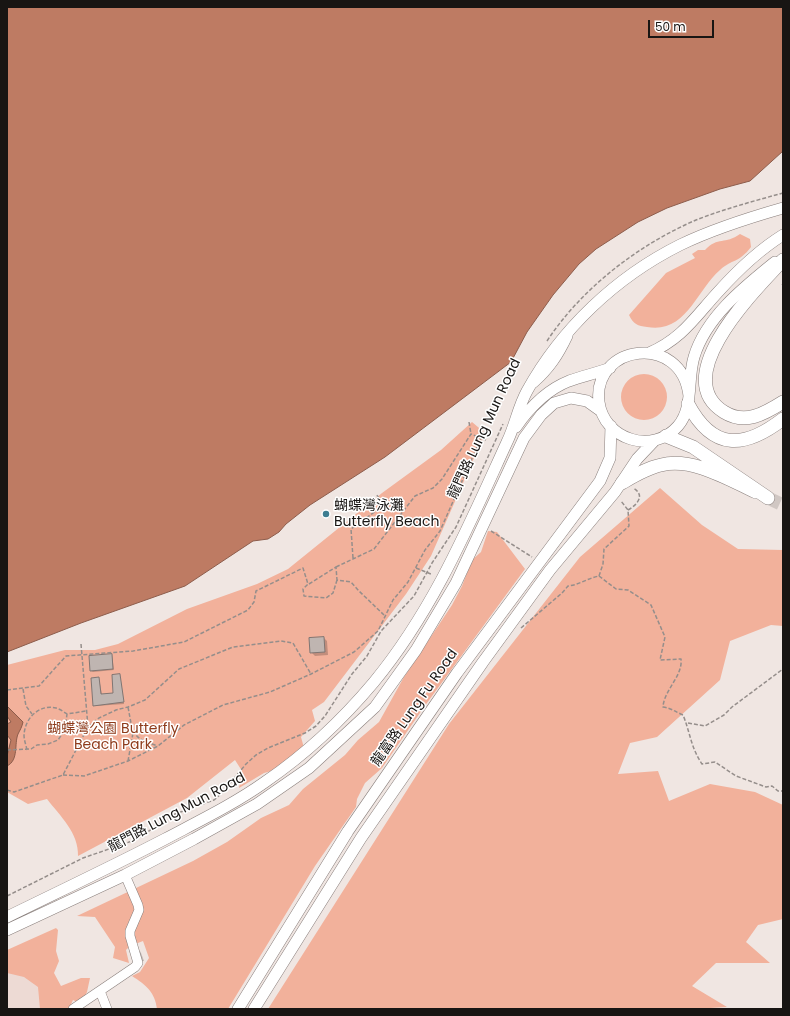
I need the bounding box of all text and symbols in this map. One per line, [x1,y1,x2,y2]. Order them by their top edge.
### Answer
scale bar [650,12,716,38]
text: 50 m [655,18,686,35]
street label: 龍門路 Lung Mun Road [445,356,525,502]
place label: 蝴蝶灣泳灘 Butterfly Beach [334,498,439,530]
marker: 蝴蝶灣泳灘 Butterfly Beach [321,509,331,519]
street label: 龍富路 Lung Fu Road [368,646,462,770]
park label: 蝴蝶灣公園 Butterfly Beach Park [47,721,179,754]
street label: 龍門路 Lung Mun Road [106,770,248,856]

